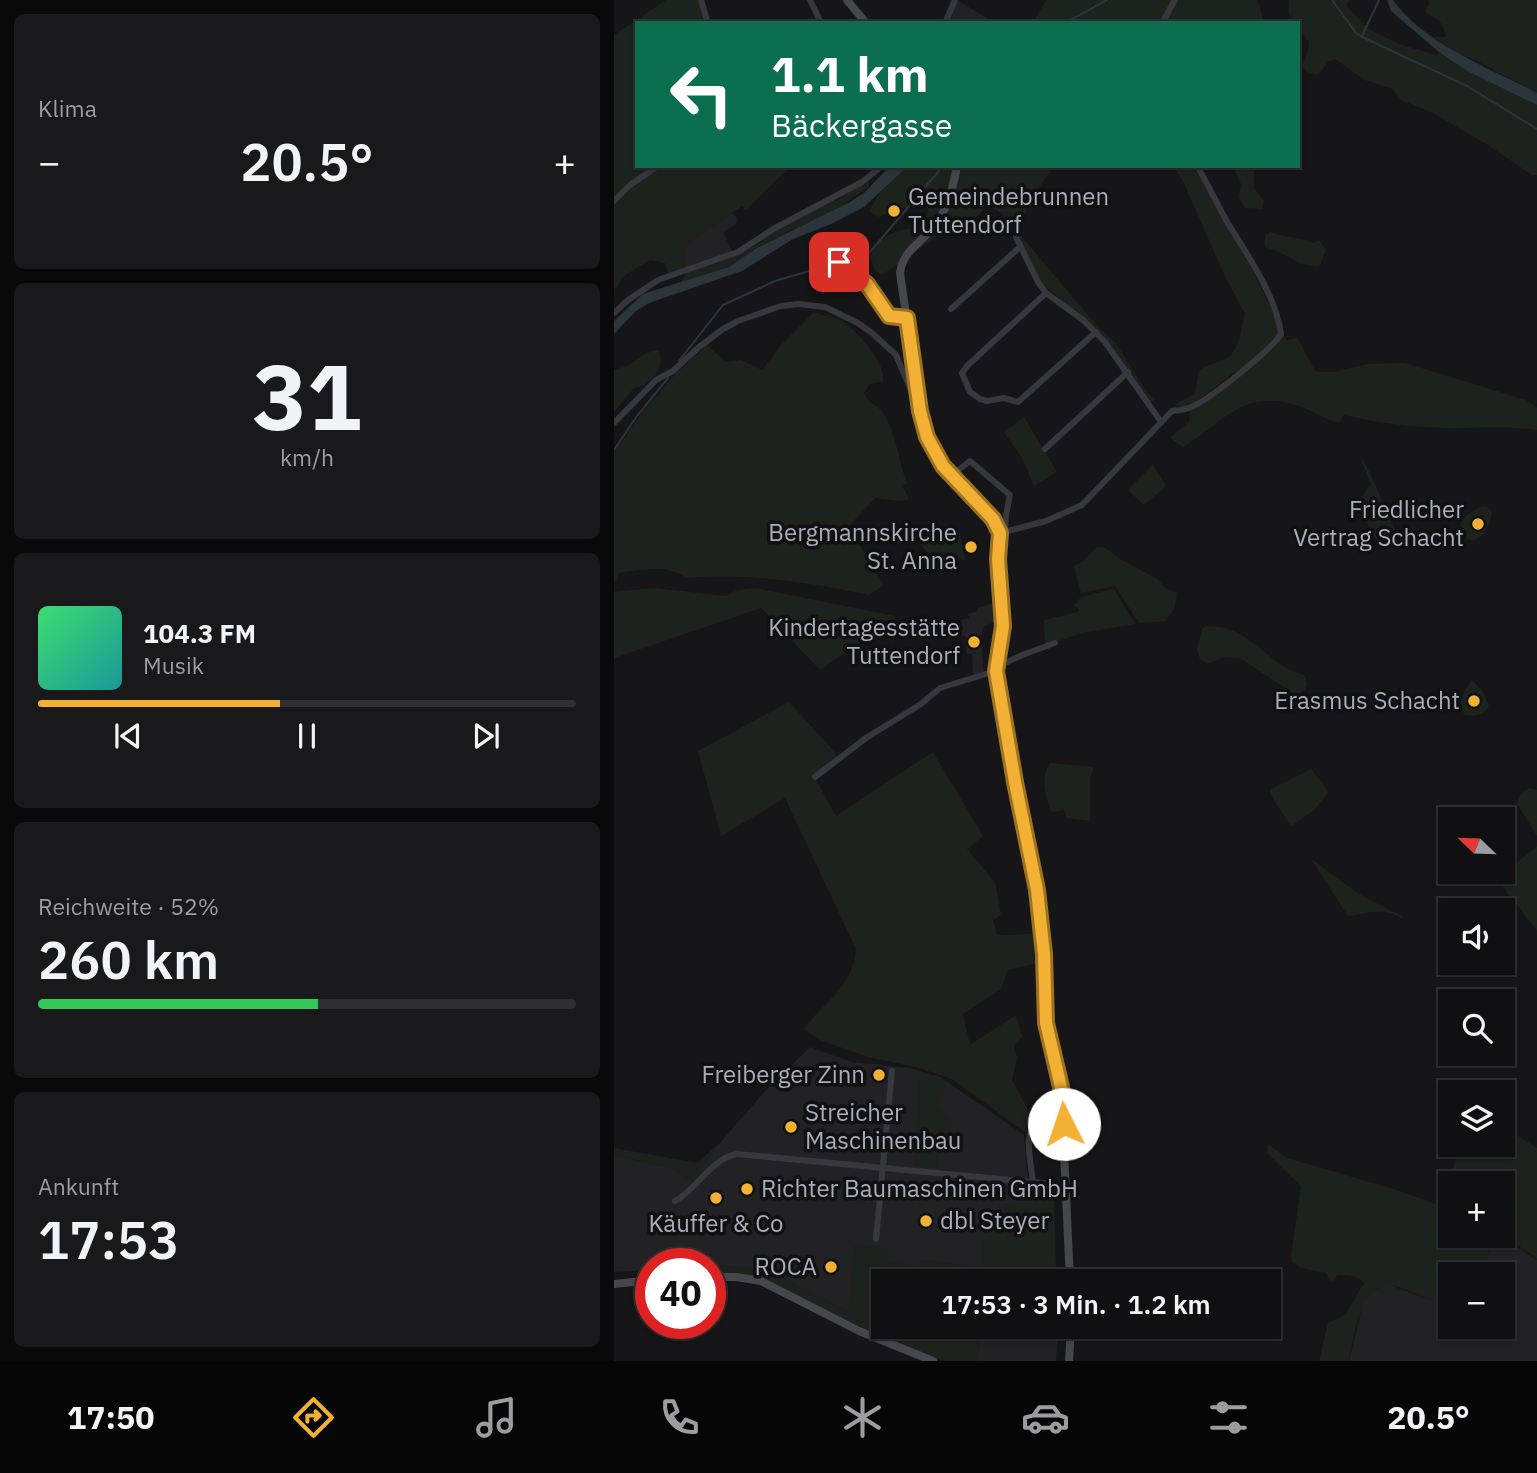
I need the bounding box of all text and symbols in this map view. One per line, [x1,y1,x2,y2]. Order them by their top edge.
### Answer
text: 1.1 km [771,42,929,105]
icon: left [656,49,747,140]
text: Klima [38,93,97,123]
text: Bäckergasse [771,104,952,146]
text: 20.5° [240,128,374,195]
text: − [38,137,61,186]
text: + [553,137,576,186]
place label: Gemeindebrunnen Tuttendorf [908,180,1109,240]
marker: Gemeindebrunnen Tuttendorf [886,203,902,219]
pin [809,232,869,292]
icon: arrive [820,243,858,281]
text: 31 [252,337,362,455]
text: km/h [280,442,334,472]
place label: Friedlicher Vertrag Schacht [1293,493,1464,553]
place label: Bergmannskirche St. Anna [768,516,957,576]
marker: Friedlicher Vertrag Schacht [1470,516,1486,532]
marker: Bergmannskirche St. Anna [963,539,979,555]
place label: Kindertagesstätte Tuttendorf [768,611,960,671]
text: 104.3 FM [143,616,256,650]
marker: Kindertagesstätte Tuttendorf [966,634,982,650]
text: Musik [143,650,204,680]
place label: Erasmus Schacht [1274,684,1460,716]
marker: Erasmus Schacht [1466,693,1482,709]
icon: previous [109,717,147,755]
icon: pause [288,717,326,755]
icon: next [467,717,505,755]
north arrow [1438,807,1515,884]
map controls [1438,807,1515,1339]
text: Reichweite · 52% [38,891,219,921]
button: sound [1438,898,1515,975]
text: 260 km [38,926,219,993]
button: search [1438,989,1515,1066]
place label: Freiberger Zinn [701,1058,865,1090]
marker: Freiberger Zinn [871,1067,887,1083]
button: layers [1438,1080,1515,1157]
position arrow [1027,1087,1101,1161]
place label: Streicher Maschinenbau [805,1096,962,1156]
marker: Streicher Maschinenbau [783,1119,799,1135]
text: Ankunft [38,1171,119,1201]
button: + [1438,1171,1515,1248]
place label: Richter Baumaschinen GmbH [761,1172,1078,1204]
marker: Richter Baumaschinen GmbH [739,1181,755,1197]
marker: Käuffer & Co [708,1190,724,1206]
place label: dbl Steyer [940,1204,1049,1236]
text: 17:53 [38,1206,179,1273]
place label: Käuffer & Co [648,1207,784,1239]
marker: dbl Steyer [918,1213,934,1229]
speed limit sign: 40 [635,1248,726,1339]
place label: ROCA [755,1250,817,1282]
marker: ROCA [823,1259,839,1275]
button: − [1438,1262,1515,1339]
text: 17:53 · 3 Min. · 1.2 km [941,1287,1211,1321]
icon: directions [289,1393,338,1442]
icon: music [472,1393,521,1442]
icon: phone [655,1393,704,1442]
icon: climate [838,1393,887,1442]
icon: car [1021,1393,1070,1442]
icon: filters [1204,1393,1253,1442]
text: 17:50 [67,1396,154,1438]
text: 20.5° [1387,1396,1470,1438]

